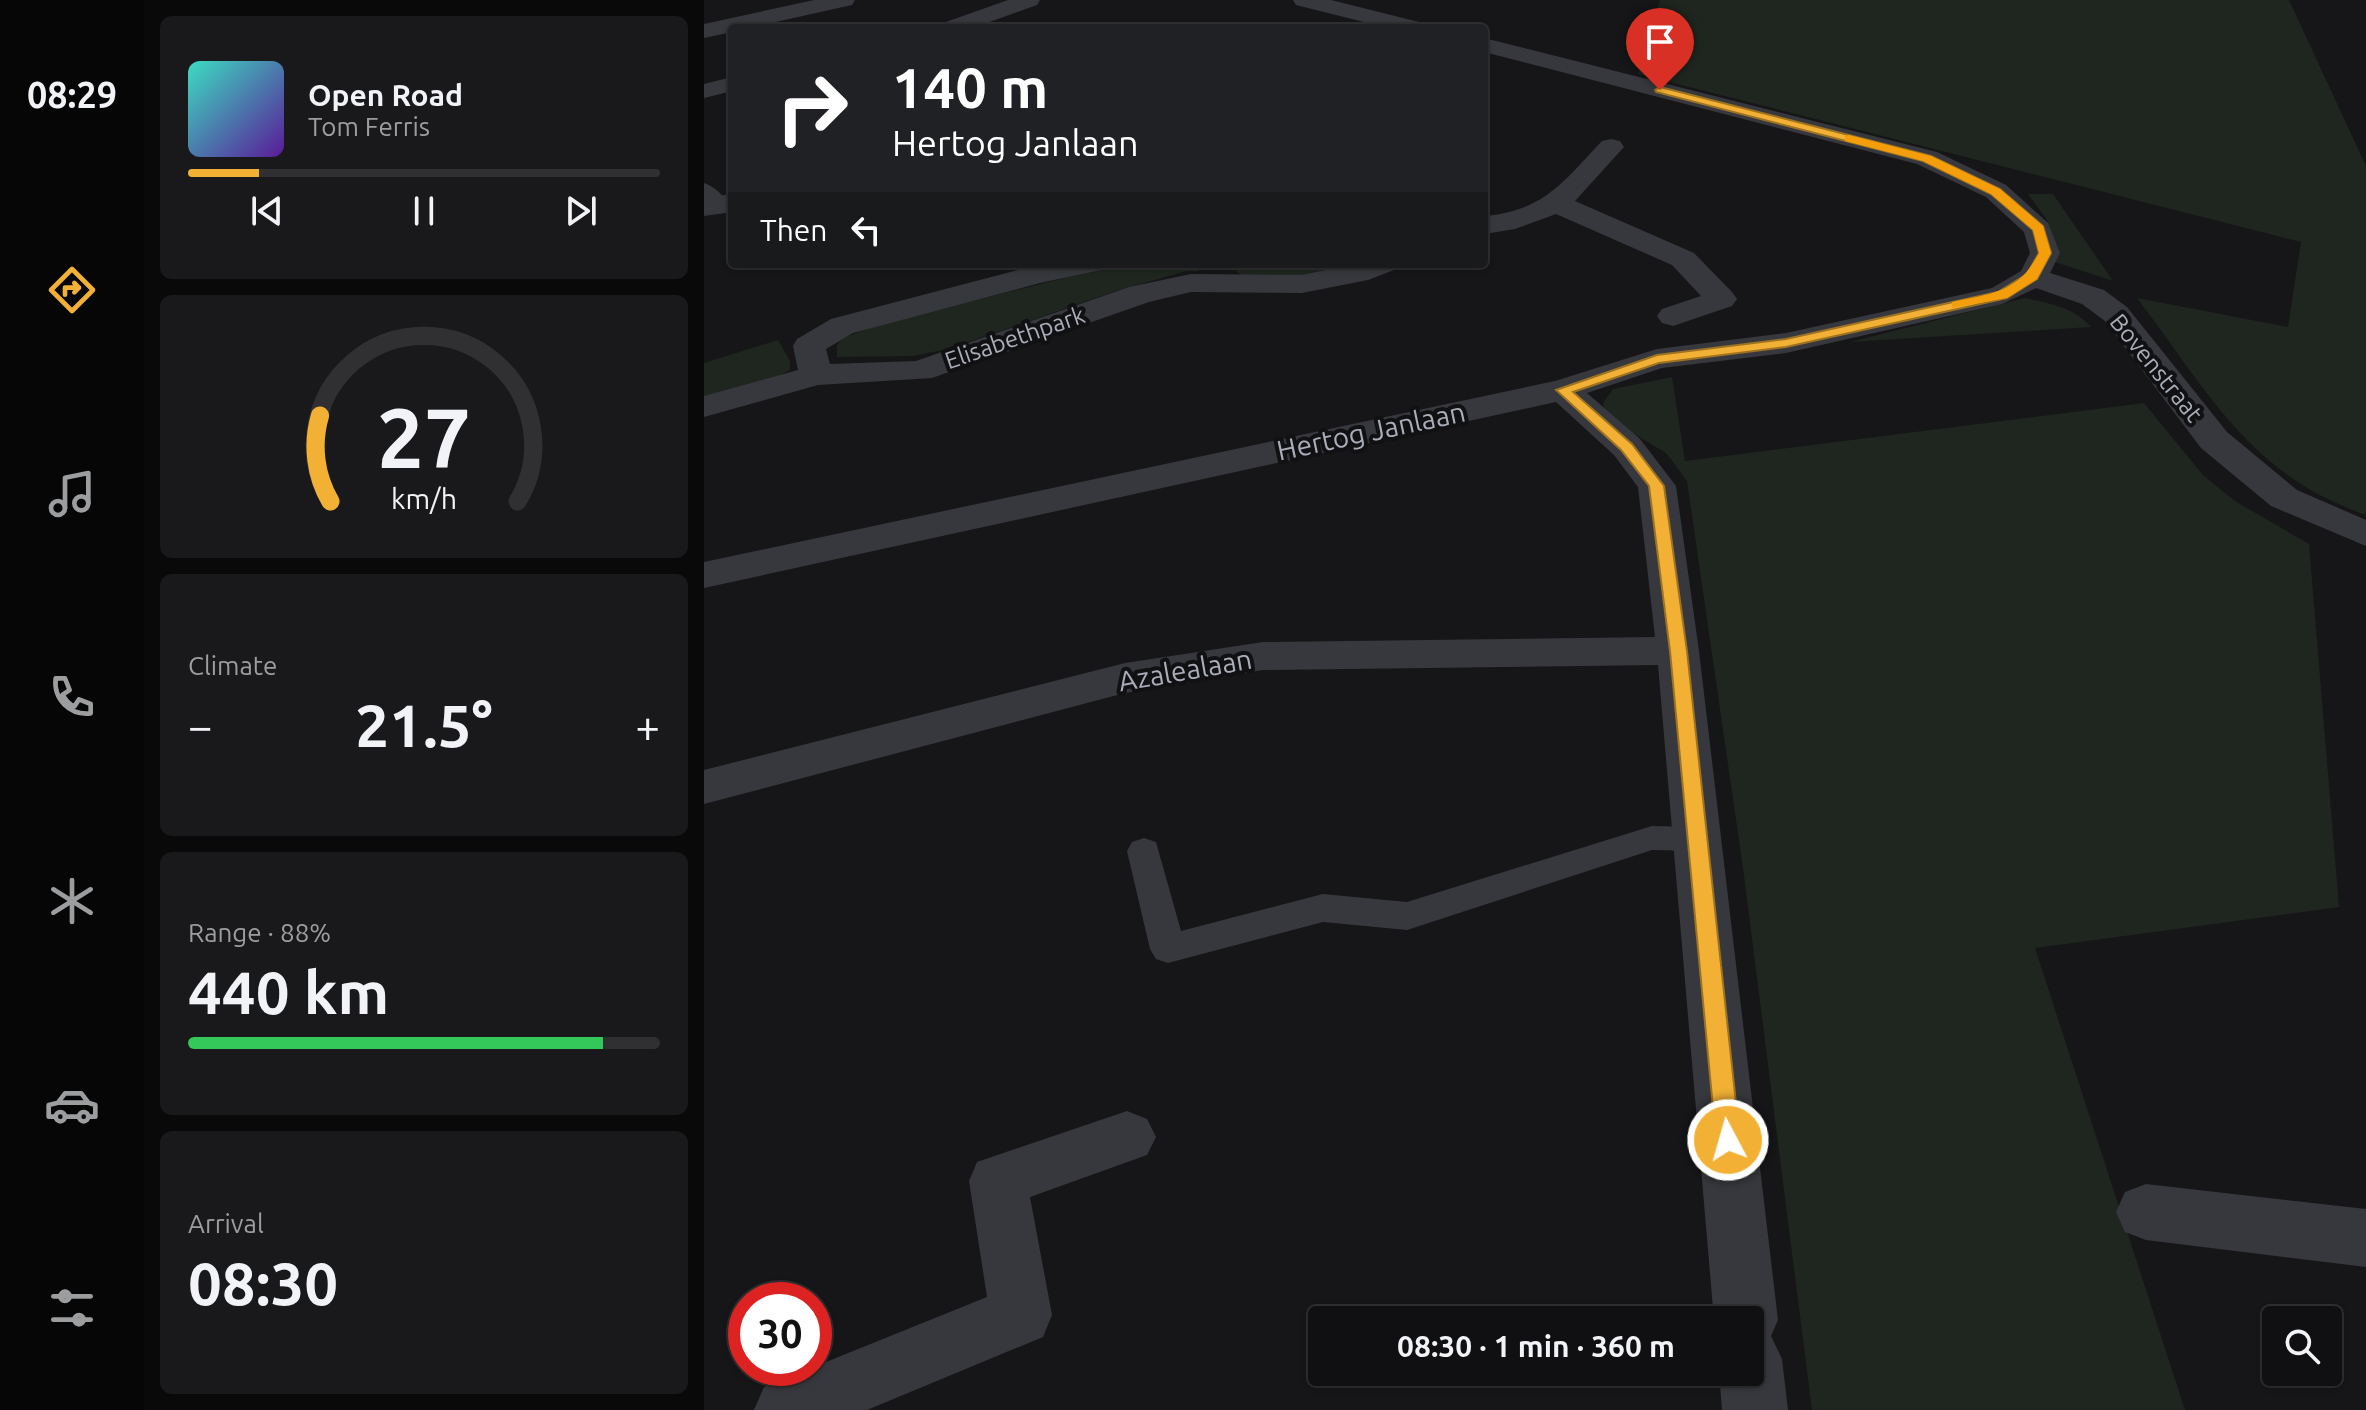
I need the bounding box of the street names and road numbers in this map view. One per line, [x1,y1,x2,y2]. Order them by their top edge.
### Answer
street label: Elisabethpark [941,301,1088,374]
street label: Bovenstraat [2105,308,2208,427]
street label: Hertog Janlaan [1274,395,1468,466]
street label: Azalealaan [1116,643,1254,697]

